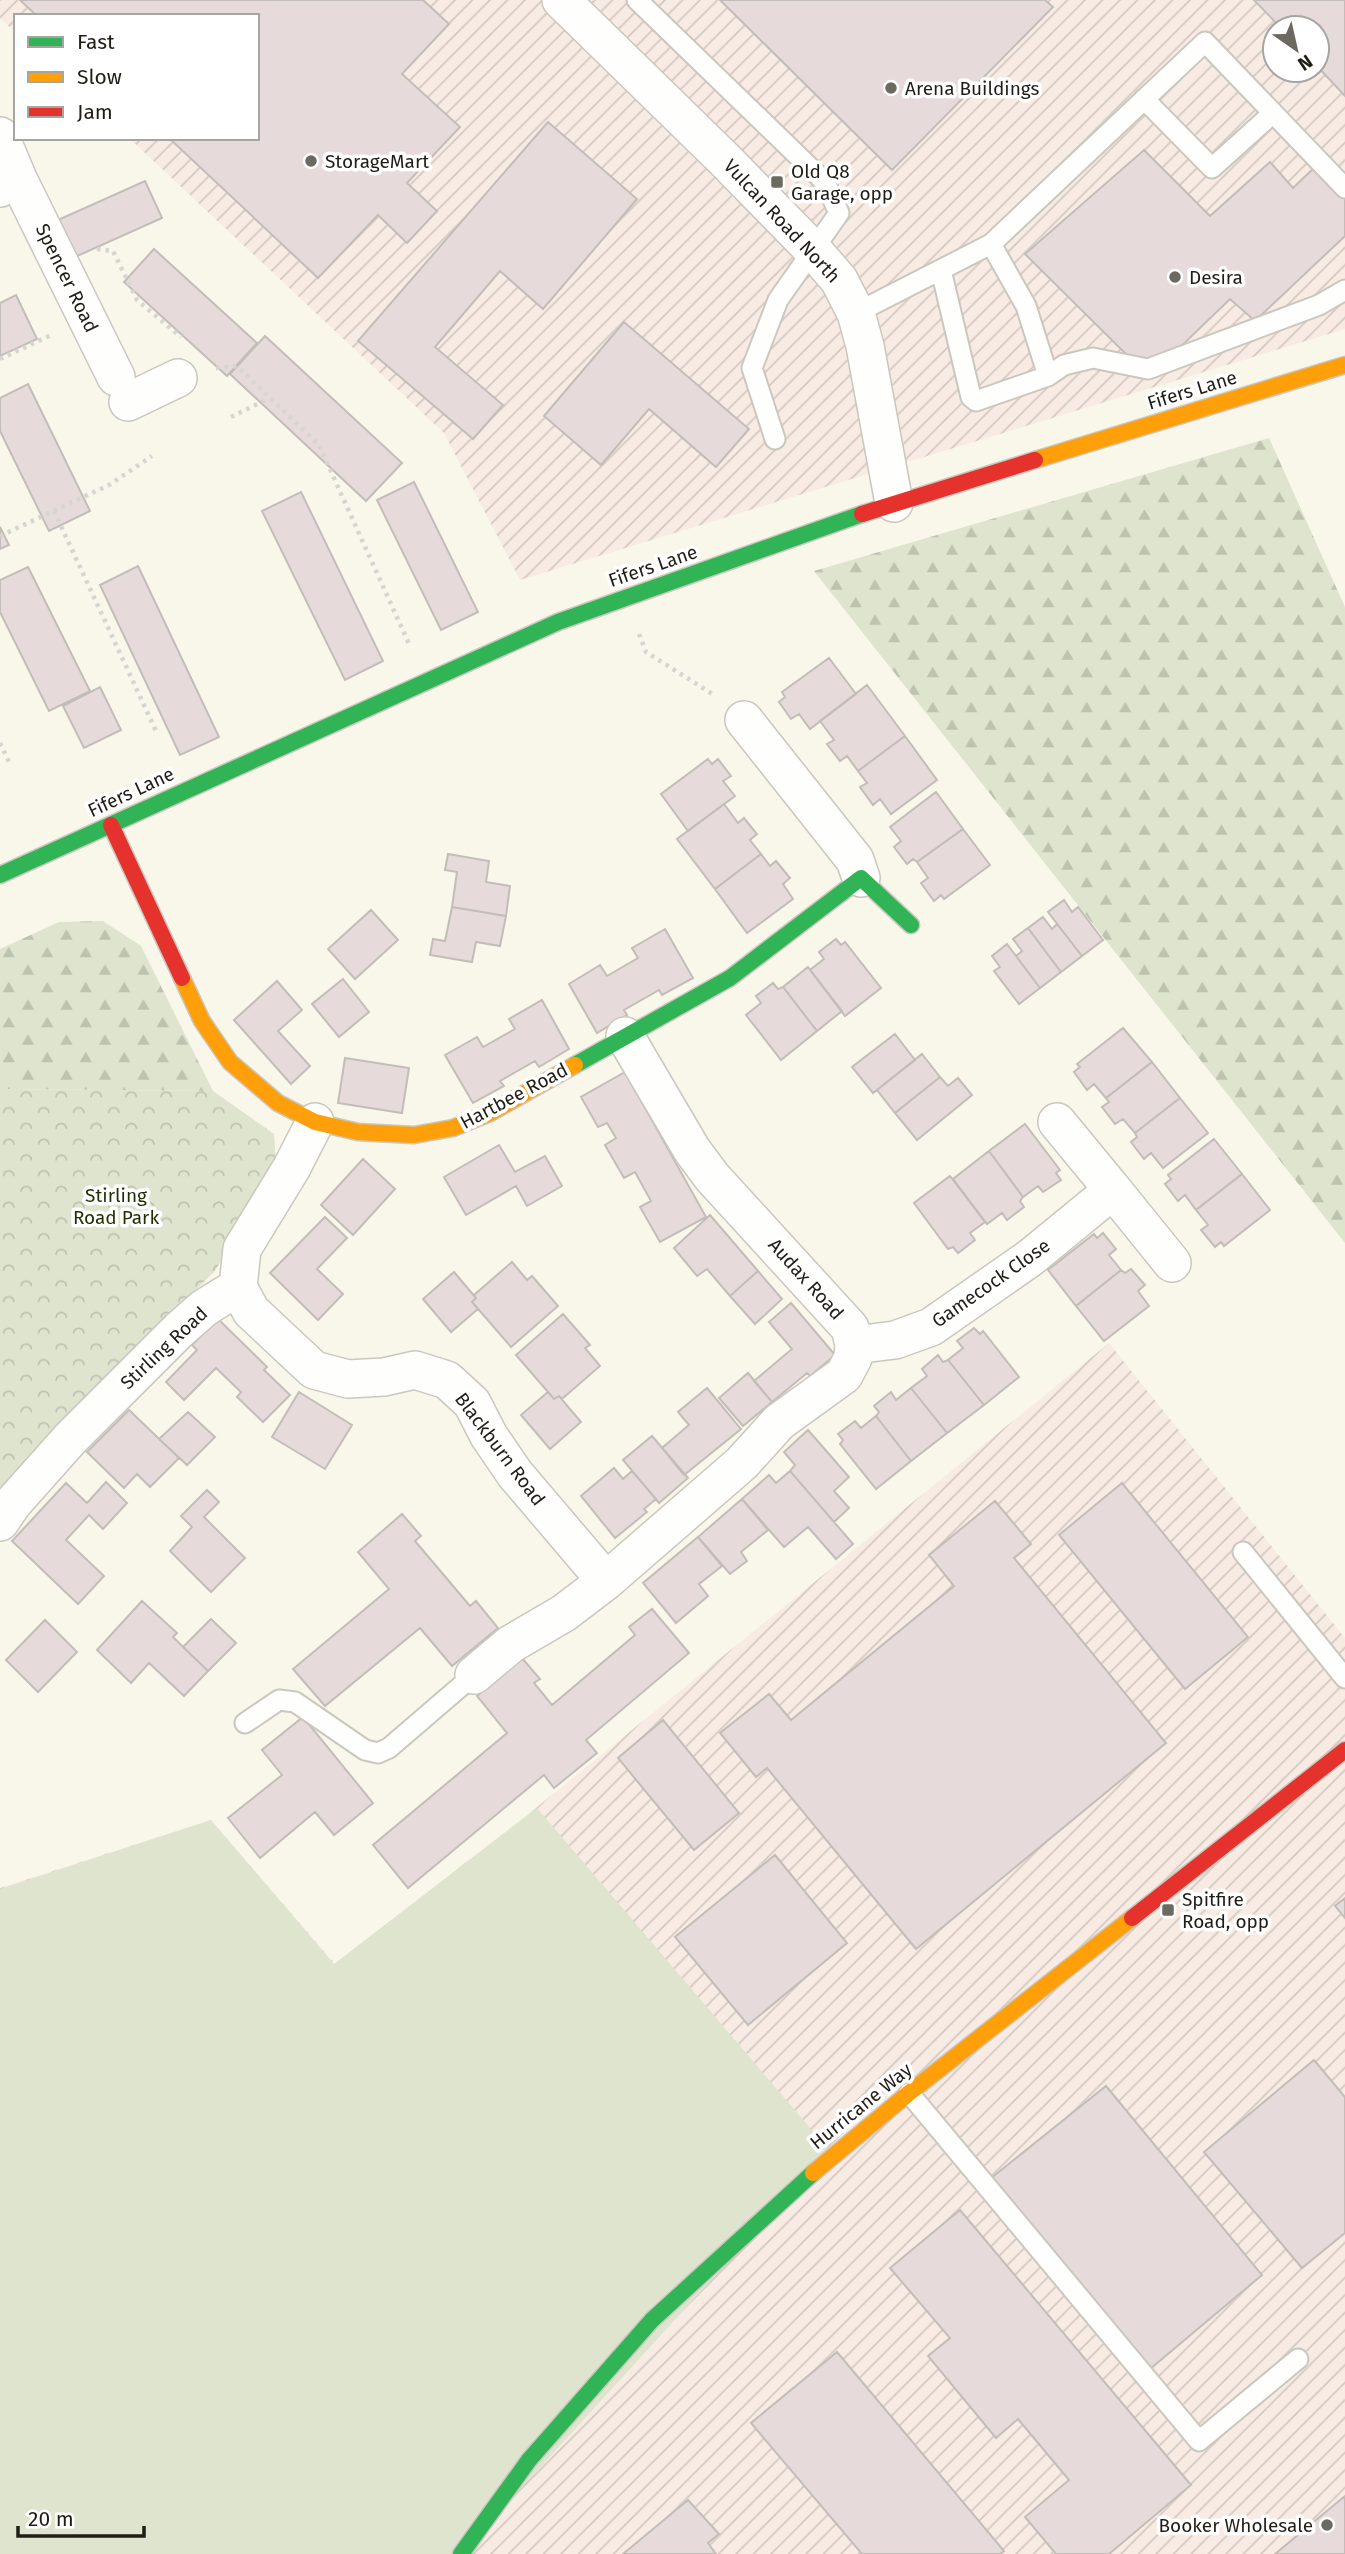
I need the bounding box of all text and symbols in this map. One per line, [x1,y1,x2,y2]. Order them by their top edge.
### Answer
legend [14,14,259,140]
north arrow [1261,14,1331,84]
text: Fast [77,29,115,55]
text: N [1294,50,1317,76]
text: Slow [77,64,122,90]
place label: Arena Buildings [905,77,1040,100]
marker: Arena Buildings [883,80,899,96]
text: Jam [77,99,113,125]
place label: StorageMart [325,150,429,173]
marker: StorageMart [303,153,319,169]
street label: Vulcan Road North [719,155,845,287]
place label: Old Q8 Garage, opp [791,160,893,205]
marker: Old Q8 Garage, opp [769,174,785,190]
street label: Spencer Road [31,220,103,336]
place label: Desira [1189,266,1243,289]
marker: Desira [1167,269,1183,285]
street label: Fifers Lane [1144,365,1240,415]
street label: Fifers Lane [605,540,701,592]
street label: Fifers Lane [84,762,178,822]
street label: Hartbee Road [456,1058,572,1134]
park label: Stirling Road Park [73,1184,159,1229]
street label: Audax Road [763,1234,849,1324]
street label: Gamecock Close [928,1234,1054,1332]
street label: Stirling Road [116,1302,212,1394]
street label: Blackburn Road [450,1388,550,1510]
place label: Spitfire Road, opp [1182,1888,1269,1933]
marker: Spitfire Road, opp [1160,1902,1176,1918]
street label: Hurricane Way [805,2058,917,2154]
scale bar [18,2494,144,2538]
text: 20 m [28,2506,74,2532]
place label: Booker Wholesale [1159,2514,1313,2537]
marker: Booker Wholesale [1319,2517,1335,2533]

